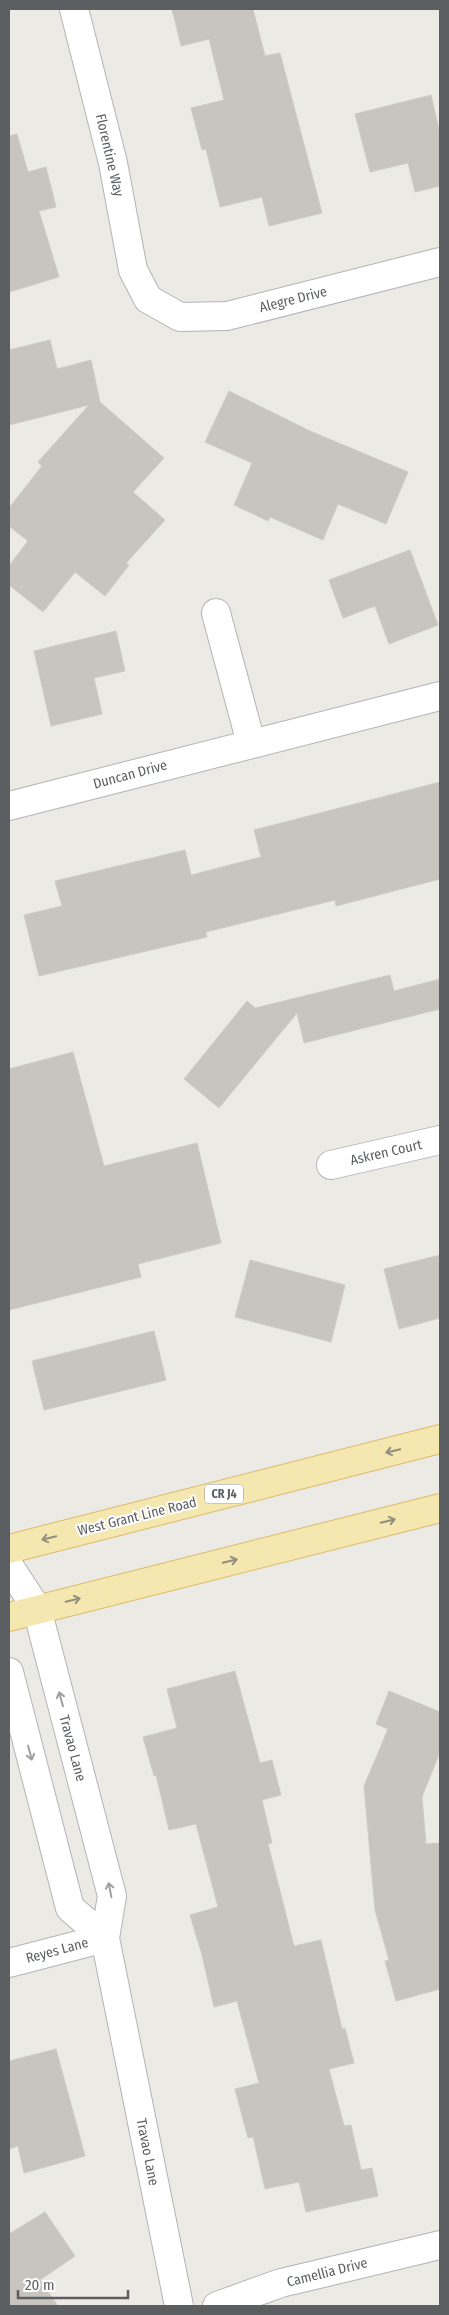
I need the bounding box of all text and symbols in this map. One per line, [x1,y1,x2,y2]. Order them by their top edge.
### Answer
street label: Florentine Way [92,112,127,199]
street label: Alegre Drive [258,283,329,316]
street label: Duncan Drive [91,756,169,793]
street label: Askren Court [349,1136,424,1169]
one-way arrow [385,1447,401,1456]
road number: CR J4 [205,1485,243,1504]
street label: West Grant Line Road [76,1493,198,1539]
one-way arrow [380,1516,396,1525]
one-way arrow [41,1534,57,1543]
one-way arrow [222,1555,238,1565]
one-way arrow [64,1595,80,1604]
one-way arrow [55,1691,65,1707]
street label: Travao Lane [56,1713,90,1783]
one-way arrow [26,1745,35,1761]
one-way arrow [104,1883,114,1899]
street label: Reyes Lane [24,1934,90,1967]
street label: Travao Lane [133,2117,162,2187]
street label: Camellia Drive [285,2254,369,2291]
scale bar [18,2268,128,2300]
text: 20 m [25,2276,55,2294]

